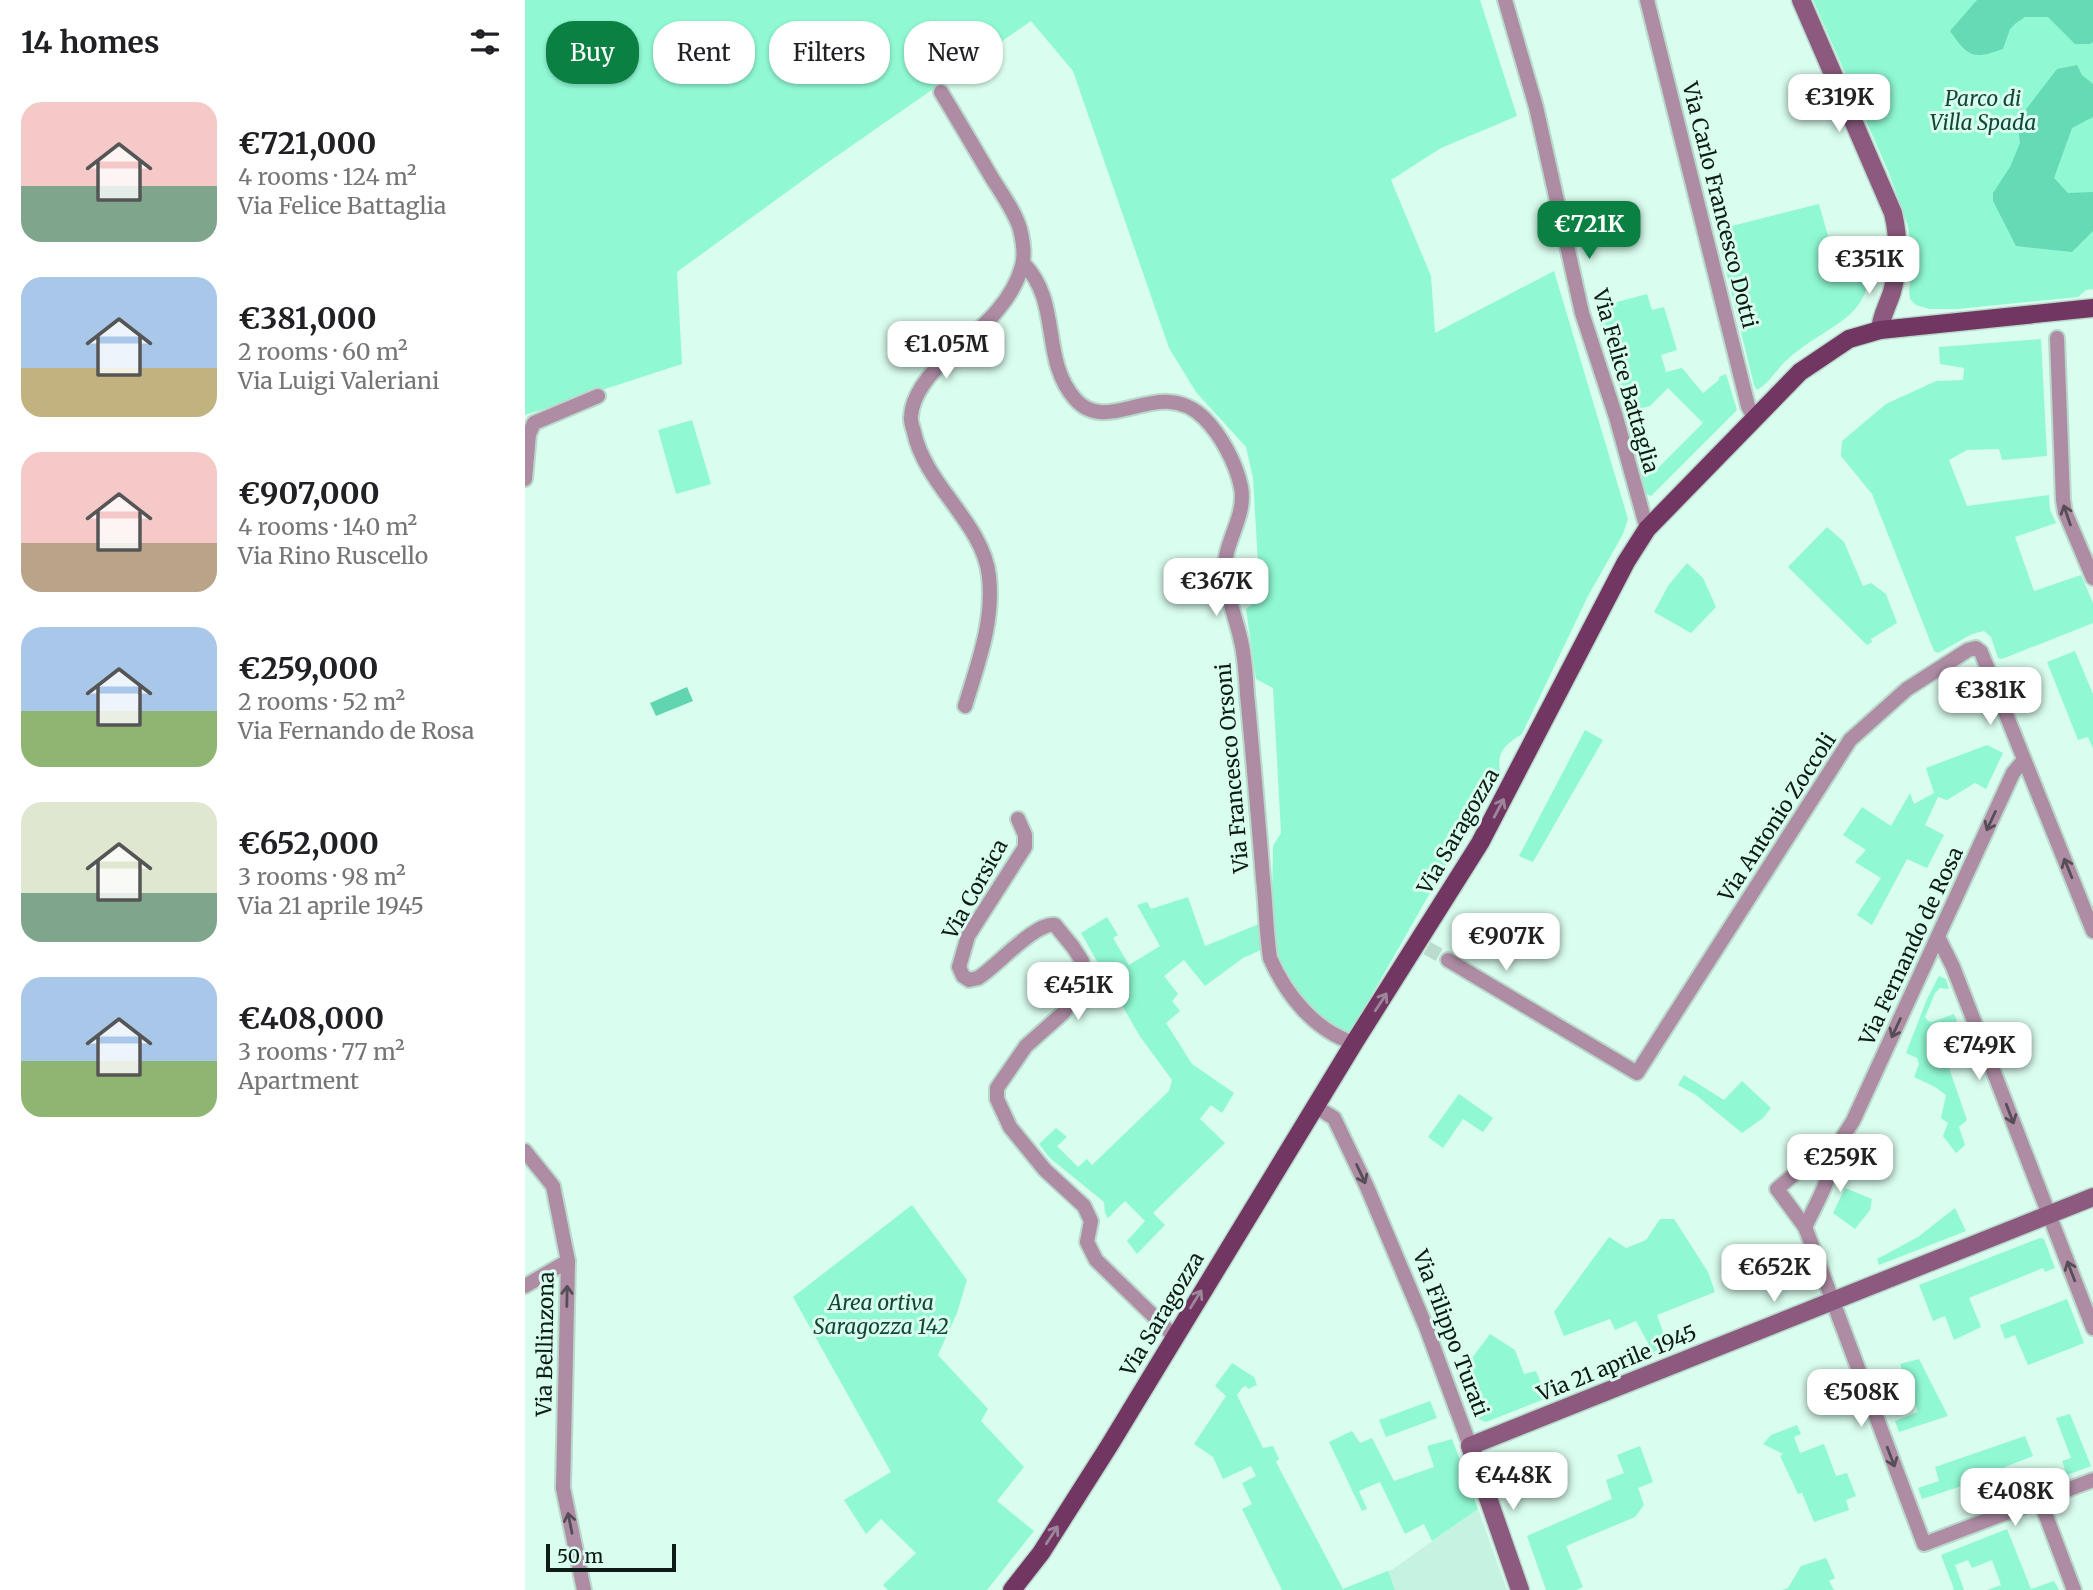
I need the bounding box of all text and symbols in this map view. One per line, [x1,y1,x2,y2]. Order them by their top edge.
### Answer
chip: Buy [546,21,639,84]
chip: Rent [653,21,755,84]
chip: Filters [769,21,890,84]
chip: New [904,21,1003,84]
text: 14 homes [21,23,159,61]
icon: filters [466,23,504,61]
pin: €319K [1790,74,1888,134]
street label: Via Carlo Francesco Dotti [1676,78,1764,331]
text: €319K [1804,82,1874,111]
park label: Parco di Villa Spada [1930,85,2036,136]
text: €721,000 [238,124,376,162]
icon: home [77,130,161,214]
text: 4 rooms · 124 m² [238,162,417,191]
text: Via Felice Battaglia [238,191,446,220]
pin: €721K [1540,202,1638,261]
text: €721K [1553,209,1625,238]
pin: €351K [1820,236,1918,296]
text: €351K [1834,244,1904,273]
street label: Via Felice Battaglia [1587,285,1665,476]
text: €381,000 [238,299,377,337]
icon: home [77,305,161,389]
pin: €1.05M [889,322,1003,381]
text: €1.05M [903,329,989,358]
text: 2 rooms · 60 m² [238,337,408,366]
text: Via Luigi Valeriani [238,366,439,395]
text: €907,000 [238,474,380,512]
icon: home [77,480,161,564]
one-way arrow [2060,504,2072,526]
text: 4 rooms · 140 m² [238,512,417,541]
text: Via Rino Ruscello [238,541,428,570]
pin: €367K [1167,558,1265,618]
text: €367K [1179,566,1253,595]
text: €259,000 [238,649,378,687]
icon: home [77,655,161,739]
street label: Via Francesco Orsoni [1209,662,1255,875]
pin: €381K [1941,668,2039,727]
text: €381K [1954,675,2026,704]
text: 2 rooms · 52 m² [238,687,405,716]
text: Via Fernando de Rosa [238,716,474,745]
street label: Via Antonio Zoccoli [1712,727,1842,907]
street label: Via Saragozza [1411,763,1505,899]
one-way arrow [1492,798,1506,818]
one-way arrow [1984,810,1997,831]
text: €652,000 [238,824,379,862]
icon: home [77,830,161,914]
street label: Via Corsica [936,834,1014,945]
street label: Via Fernando de Rosa [1853,842,1969,1050]
one-way arrow [2060,858,2073,879]
text: 3 rooms · 98 m² [238,862,406,891]
text: Via 21 aprile 1945 [238,891,424,920]
pin: €907K [1457,914,1555,973]
text: €907K [1468,921,1544,950]
pin: €451K [1029,962,1127,1022]
text: €451K [1043,970,1113,999]
one-way arrow [1374,992,1388,1012]
text: €408,000 [238,999,384,1037]
icon: home [77,1005,161,1089]
one-way arrow [1889,1017,1902,1038]
pin: €749K [1930,1023,2028,1082]
text: €749K [1943,1030,2015,1059]
text: 3 rooms · 77 m² [238,1037,405,1066]
text: Apartment [238,1066,359,1095]
one-way arrow [2004,1102,2017,1124]
pin: €259K [1791,1134,1889,1194]
text: €259K [1803,1142,1877,1171]
one-way arrow [1355,1163,1369,1184]
pin: €652K [1725,1244,1823,1304]
street label: Via Filippo Turati [1407,1245,1495,1420]
street label: Via Saragozza [1114,1247,1210,1382]
text: €652K [1737,1252,1811,1281]
one-way arrow [2063,1261,2076,1283]
street label: Via Bellinzona [530,1271,560,1418]
one-way arrow [561,1285,574,1308]
park label: Area ortiva Saragozza 142 [813,1289,949,1340]
one-way arrow [1190,1290,1204,1310]
street label: Via 21 aprile 1945 [1532,1319,1701,1408]
pin: €508K [1812,1370,1910,1429]
text: €508K [1823,1377,1899,1406]
one-way arrow [1885,1446,1898,1467]
pin: €448K [1464,1452,1562,1512]
text: €448K [1475,1460,1551,1489]
pin: €408K [1966,1468,2064,1528]
text: €408K [1977,1476,2054,1505]
one-way arrow [563,1512,577,1535]
one-way arrow [1045,1526,1059,1546]
scale bar [546,1541,675,1573]
text: 50 m [557,1544,603,1568]

